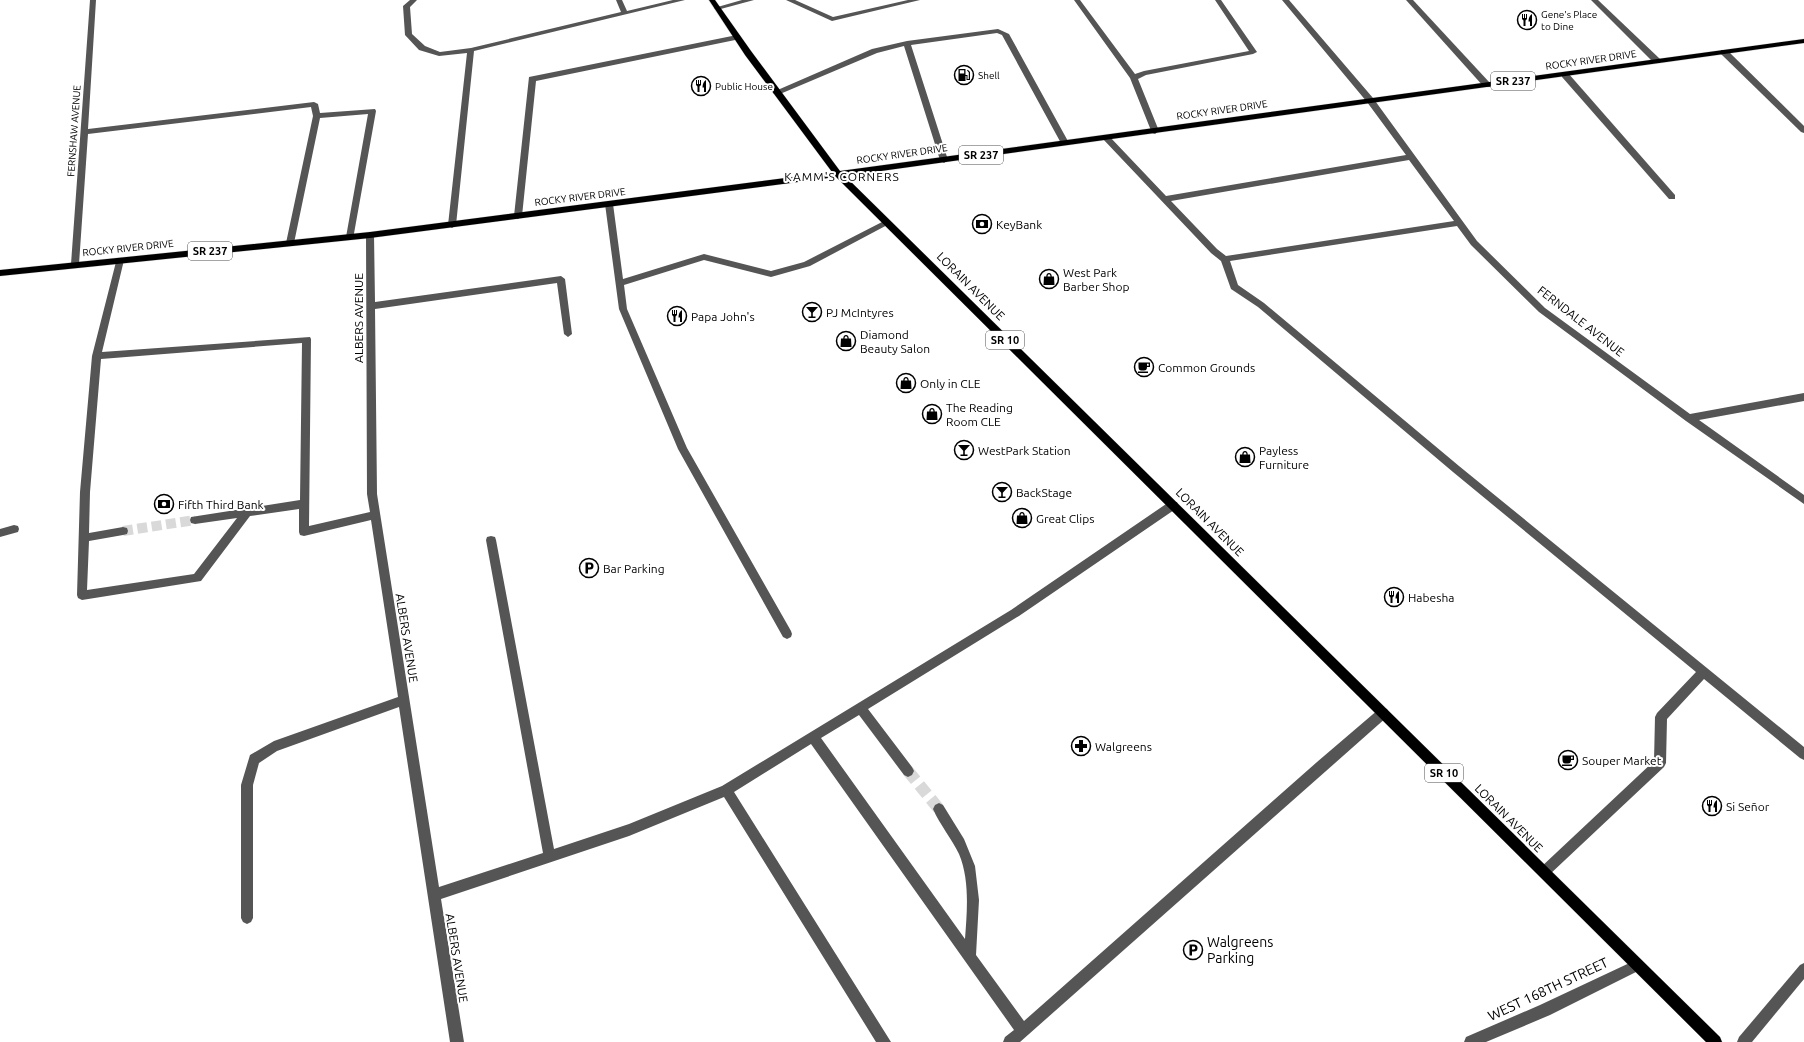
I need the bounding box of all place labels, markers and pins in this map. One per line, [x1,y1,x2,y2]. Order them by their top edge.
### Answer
restaurant icon: Gene's Place to Dine [1516,9,1538,31]
place label: Gene's Place to Dine [1541,9,1597,32]
fuel station icon: Shell [953,64,975,86]
place label: Shell [978,70,1000,81]
restaurant icon: Public House [690,75,712,97]
place label: Public House [715,81,773,92]
bank icon: KeyBank [971,213,993,235]
place label: KeyBank [996,218,1042,231]
place label: West Park Barber Shop [1063,266,1129,293]
shop icon: West Park Barber Shop [1038,268,1060,290]
bar icon: PJ McIntyres [801,301,823,323]
restaurant icon: Papa John's [666,305,688,327]
place label: PJ McIntyres [826,306,894,319]
place label: Papa John's [691,310,755,323]
place label: Diamond Beauty Salon [860,328,930,355]
shop icon: Diamond Beauty Salon [835,330,857,352]
cafe icon: Common Grounds [1133,356,1155,378]
place label: Common Grounds [1158,361,1255,374]
shop icon: Only in CLE [895,372,917,394]
place label: Only in CLE [920,377,981,390]
place label: The Reading Room CLE [946,401,1013,428]
shop icon: The Reading Room CLE [921,403,943,425]
bar icon: WestPark Station [953,439,975,461]
place label: WestPark Station [978,444,1071,457]
place label: Payless Furniture [1259,444,1309,471]
shop icon: Payless Furniture [1234,446,1256,468]
bar icon: BackStage [991,481,1013,503]
place label: BackStage [1016,486,1072,499]
bank icon: Fifth Third Bank [153,493,175,515]
place label: Fifth Third Bank [178,498,264,511]
shop icon: Great Clips [1011,507,1033,529]
place label: Great Clips [1036,512,1094,525]
parking icon: Bar Parking [578,557,600,579]
place label: Bar Parking [603,562,665,575]
restaurant icon: Habesha [1383,586,1405,608]
place label: Habesha [1408,591,1454,604]
pharmacy icon: Walgreens [1070,735,1092,757]
place label: Walgreens [1095,740,1152,753]
cafe icon: Souper Market [1557,749,1579,771]
place label: Souper Market [1582,754,1662,767]
restaurant icon: Si Señor [1701,795,1723,817]
place label: Si Señor [1726,800,1770,813]
place label: Walgreens Parking [1207,934,1273,966]
parking icon: Walgreens Parking [1182,939,1204,961]

